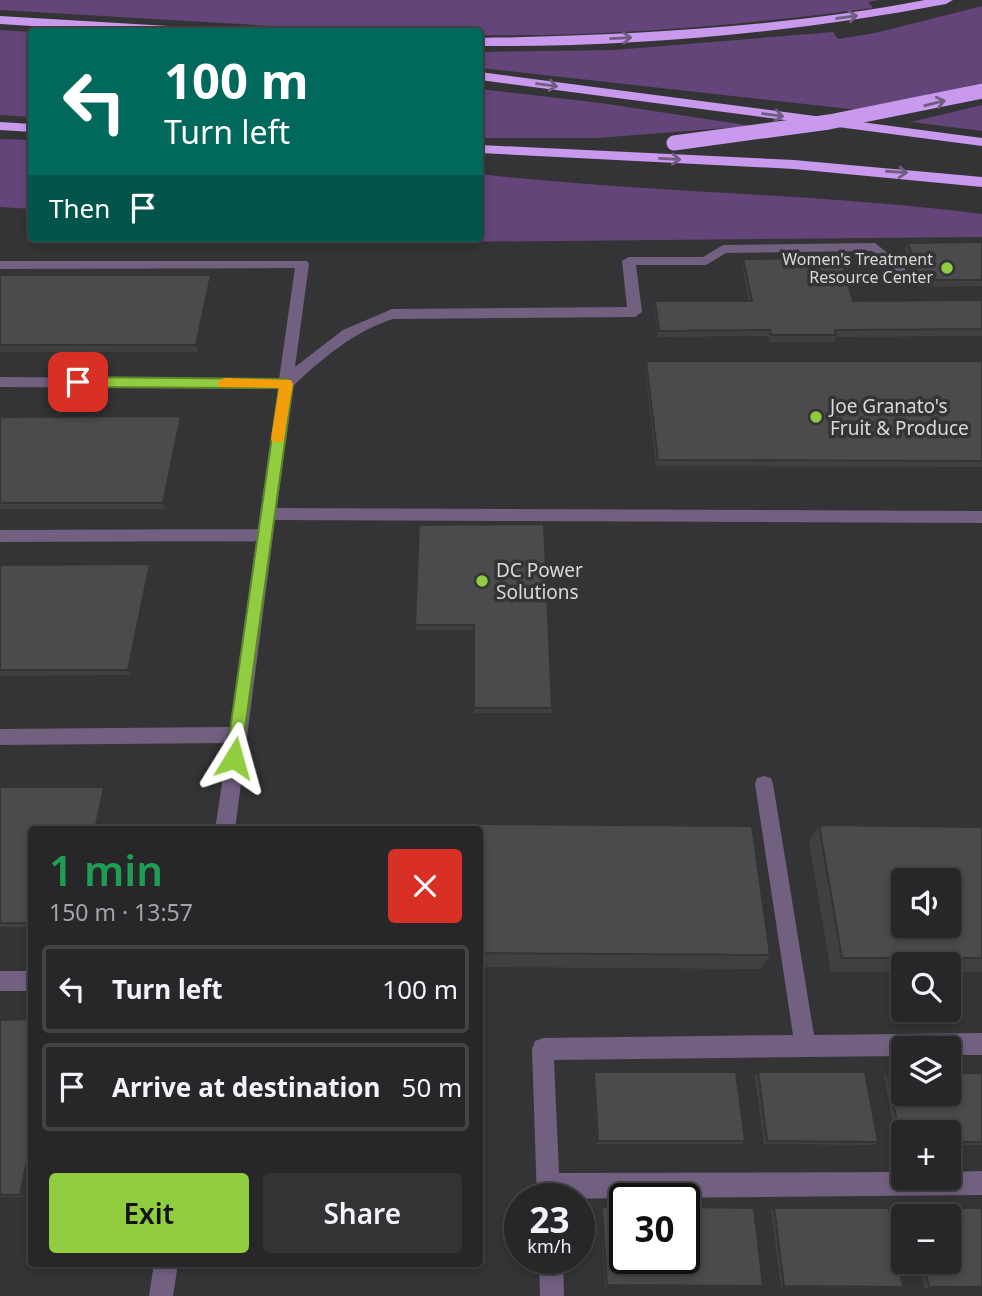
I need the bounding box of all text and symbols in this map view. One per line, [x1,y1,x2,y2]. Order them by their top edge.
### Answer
one-way arrow [836,10,858,23]
one-way arrow [609,31,632,44]
text: 100 m [164,47,309,113]
icon: left [49,56,140,147]
one-way arrow [535,79,558,92]
one-way arrow [923,96,946,109]
one-way arrow [761,108,784,121]
text: Turn left [164,110,290,153]
one-way arrow [658,152,681,165]
one-way arrow [885,166,908,179]
icon: arrive [124,189,162,227]
text: Then [49,190,110,226]
place label: Women's Treatment Resource Center [782,248,933,288]
marker: Women's Treatment Resource Center [939,260,955,276]
pin [48,352,108,412]
icon: arrive [59,363,97,401]
place label: Joe Granato's Fruit & Produce [828,393,969,441]
marker: Joe Granato's Fruit & Produce [808,409,824,425]
place label: DC Power Solutions [496,557,583,605]
marker: DC Power Solutions [474,573,490,589]
position arrow [197,721,271,795]
text: 1 min [49,841,163,898]
button: close [388,849,462,923]
map controls [891,868,961,1274]
button: sound [891,868,961,938]
text: 150 m · 13:57 [49,896,193,928]
button: search [891,952,961,1022]
icon: left [53,970,91,1008]
text: Turn left [112,971,223,1007]
text: 100 m [382,971,458,1007]
button: layers [891,1036,961,1106]
icon: arrive [53,1068,91,1106]
text: Arrive at destination [112,1069,381,1105]
text: 50 m [402,1069,462,1105]
button: + [891,1120,961,1190]
button: Exit [49,1173,249,1253]
button: Share [263,1173,462,1253]
speed limit sign: 30 [609,1183,700,1274]
text: 23 [529,1196,570,1243]
button: − [891,1204,961,1274]
text: km/h [527,1234,572,1258]

